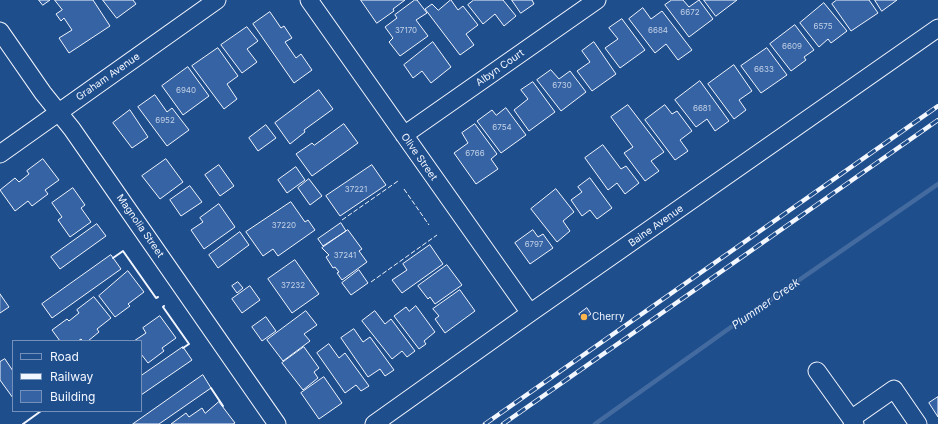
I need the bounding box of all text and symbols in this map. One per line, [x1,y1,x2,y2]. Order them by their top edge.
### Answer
house number: 6672 [680,8,700,18]
house number: 6575 [813,22,833,32]
house number: 37170 [395,26,417,36]
house number: 6684 [648,26,668,36]
house number: 6609 [782,42,802,52]
street label: Albyn Court [474,47,526,89]
street label: Graham Avenue [74,51,142,103]
house number: 6633 [754,65,774,75]
house number: 6730 [552,81,572,91]
house number: 6940 [176,86,196,96]
house number: 6681 [693,104,711,114]
house number: 6952 [155,116,175,126]
house number: 6754 [492,123,512,133]
street label: Olive Street [398,131,440,183]
house number: 6766 [465,149,485,159]
house number: 37221 [345,185,367,195]
street label: Magnolia Street [114,192,166,260]
street label: Baine Avenue [626,203,686,249]
house number: 37220 [272,221,296,231]
house number: 6797 [525,240,543,250]
house number: 37241 [334,251,356,261]
water label: Plummer Creek [730,276,802,332]
house number: 37232 [281,281,305,291]
place label: Cherry [592,311,625,323]
marker: Cherry [579,312,589,322]
legend [12,340,142,412]
text: Road [50,349,79,364]
text: Railway [50,369,93,384]
text: Building [50,389,95,404]

